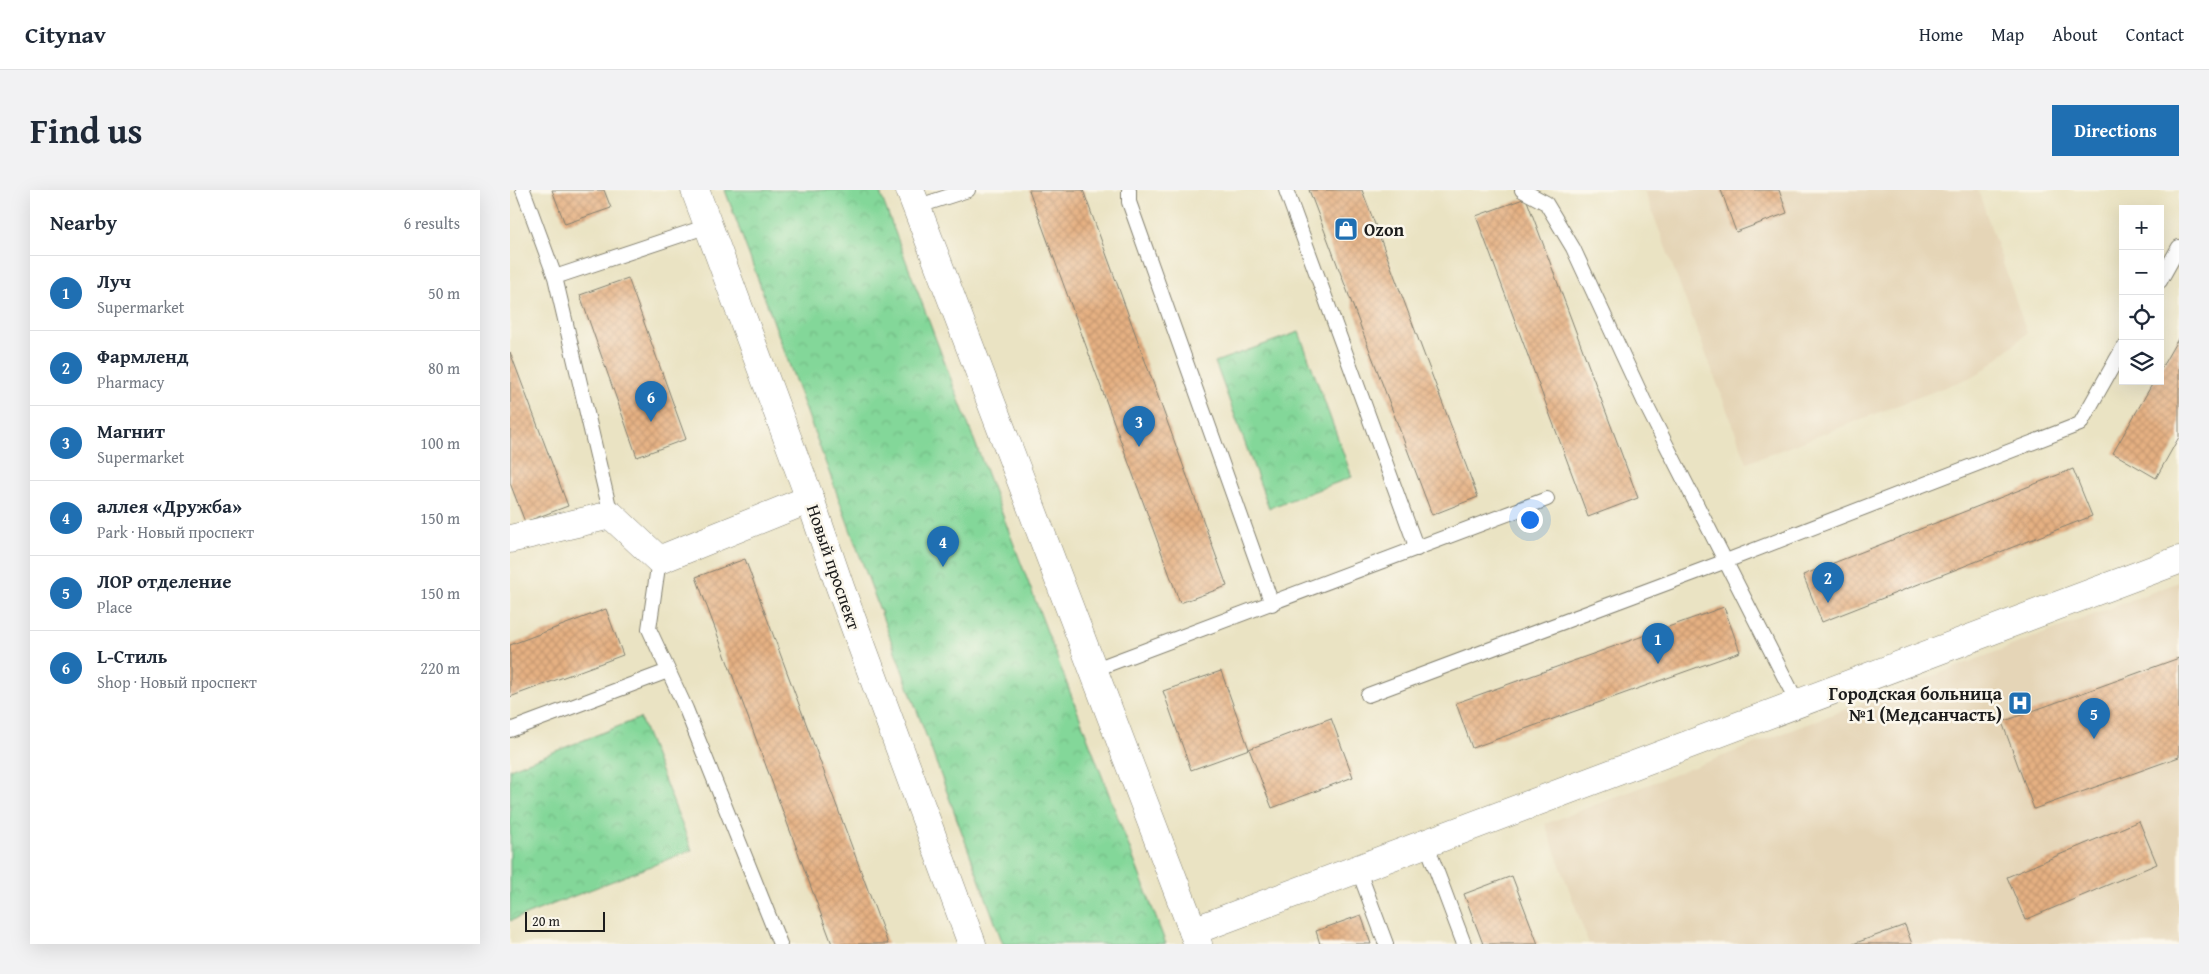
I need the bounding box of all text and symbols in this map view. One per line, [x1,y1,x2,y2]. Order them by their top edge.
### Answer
text: Citynav [25,17,106,52]
text: Home [1919,21,1963,48]
text: Map [1991,21,2024,48]
text: About [2052,21,2098,48]
text: Contact [2126,21,2184,48]
text: Find us [30,105,143,156]
button: Directions [2052,105,2179,156]
map controls [2119,205,2164,385]
button: + [2119,205,2164,250]
text: Nearby [50,207,117,238]
text: 6 results [403,211,460,235]
shop icon: Ozon [1333,216,1359,242]
place label: Ozon [1364,216,1404,243]
button: − [2119,250,2164,295]
text: Луч [97,267,131,295]
text: 1 [62,281,70,305]
text: 50 m [428,281,460,305]
text: Supermarket [97,295,184,319]
button: locate [2119,295,2164,340]
button: layers [2119,340,2164,385]
text: Фармленд [97,342,189,370]
text: 2 [62,356,70,380]
text: 80 m [428,356,460,380]
text: Pharmacy [97,370,164,394]
pin: 6 [635,381,667,422]
pin: 3 [1123,406,1155,447]
text: Магнит [97,417,165,445]
text: 3 [62,431,70,455]
text: 100 m [420,431,460,455]
text: Supermarket [97,445,184,469]
text: аллея «Дружба» [97,492,242,520]
street label: Новый проспект [800,501,868,634]
text: 4 [62,506,70,530]
text: 150 m [420,506,460,530]
your location [1517,507,1543,533]
text: Park · Новый проспект [97,520,254,544]
pin: 4 [927,526,959,567]
pin: 2 [1812,562,1844,603]
text: ЛОР отделение [97,567,232,595]
text: 5 [62,581,70,605]
text: 150 m [420,581,460,605]
text: Place [97,595,132,619]
pin: 1 [1642,623,1674,664]
text: L-Стиль [97,642,167,670]
text: 6 [62,656,70,680]
text: 220 m [420,656,460,680]
text: Shop · Новый проспект [97,670,257,694]
place label: Городская больница №1 (Медсанчасть) [1829,680,2003,728]
hospital icon: Городская больница №1 (Медсанчасть) [2007,690,2033,716]
pin: 5 [2078,698,2110,739]
scale bar [525,909,605,932]
text: 20 m [532,911,560,931]

